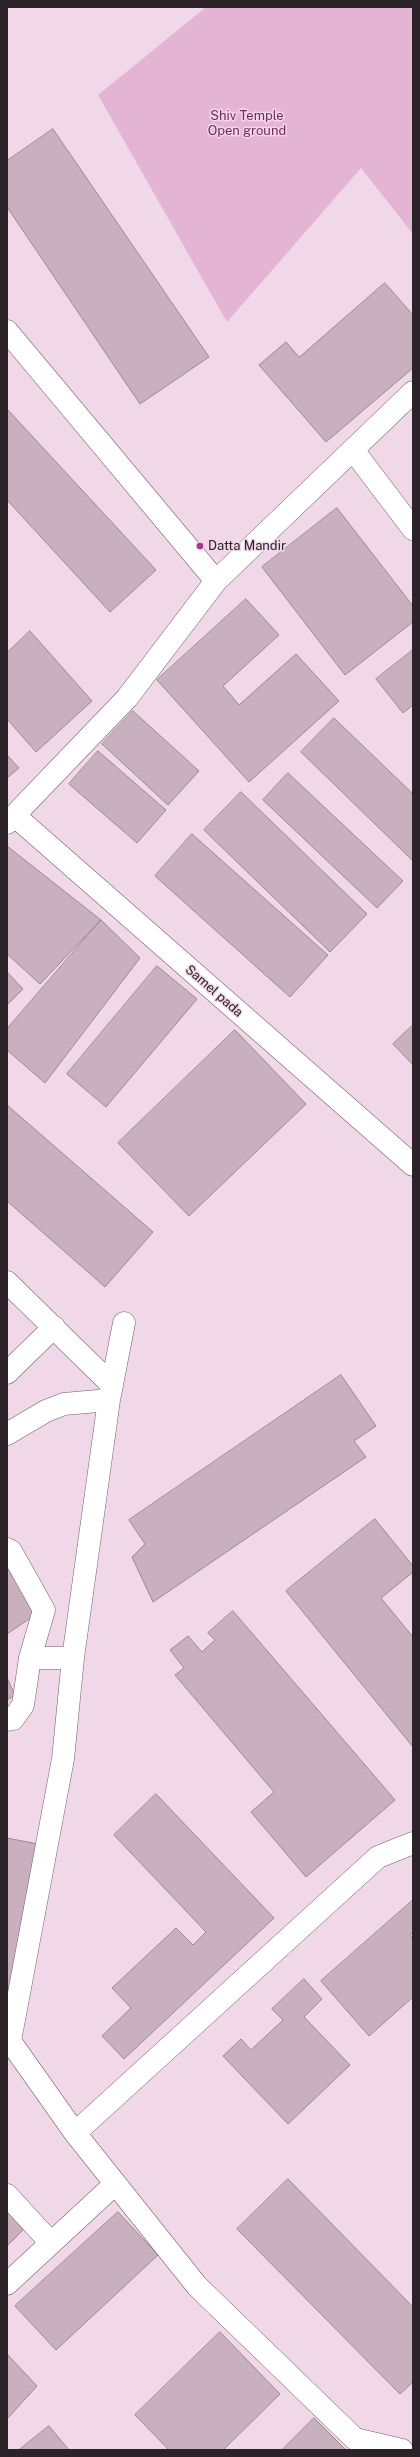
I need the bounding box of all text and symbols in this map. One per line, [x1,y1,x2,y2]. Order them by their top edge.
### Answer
park label: Shiv Temple Open ground [208,108,286,139]
place label: Datta Mandir [208,538,286,554]
marker: Datta Mandir [195,541,205,551]
street label: Samel pada [182,962,246,1020]

